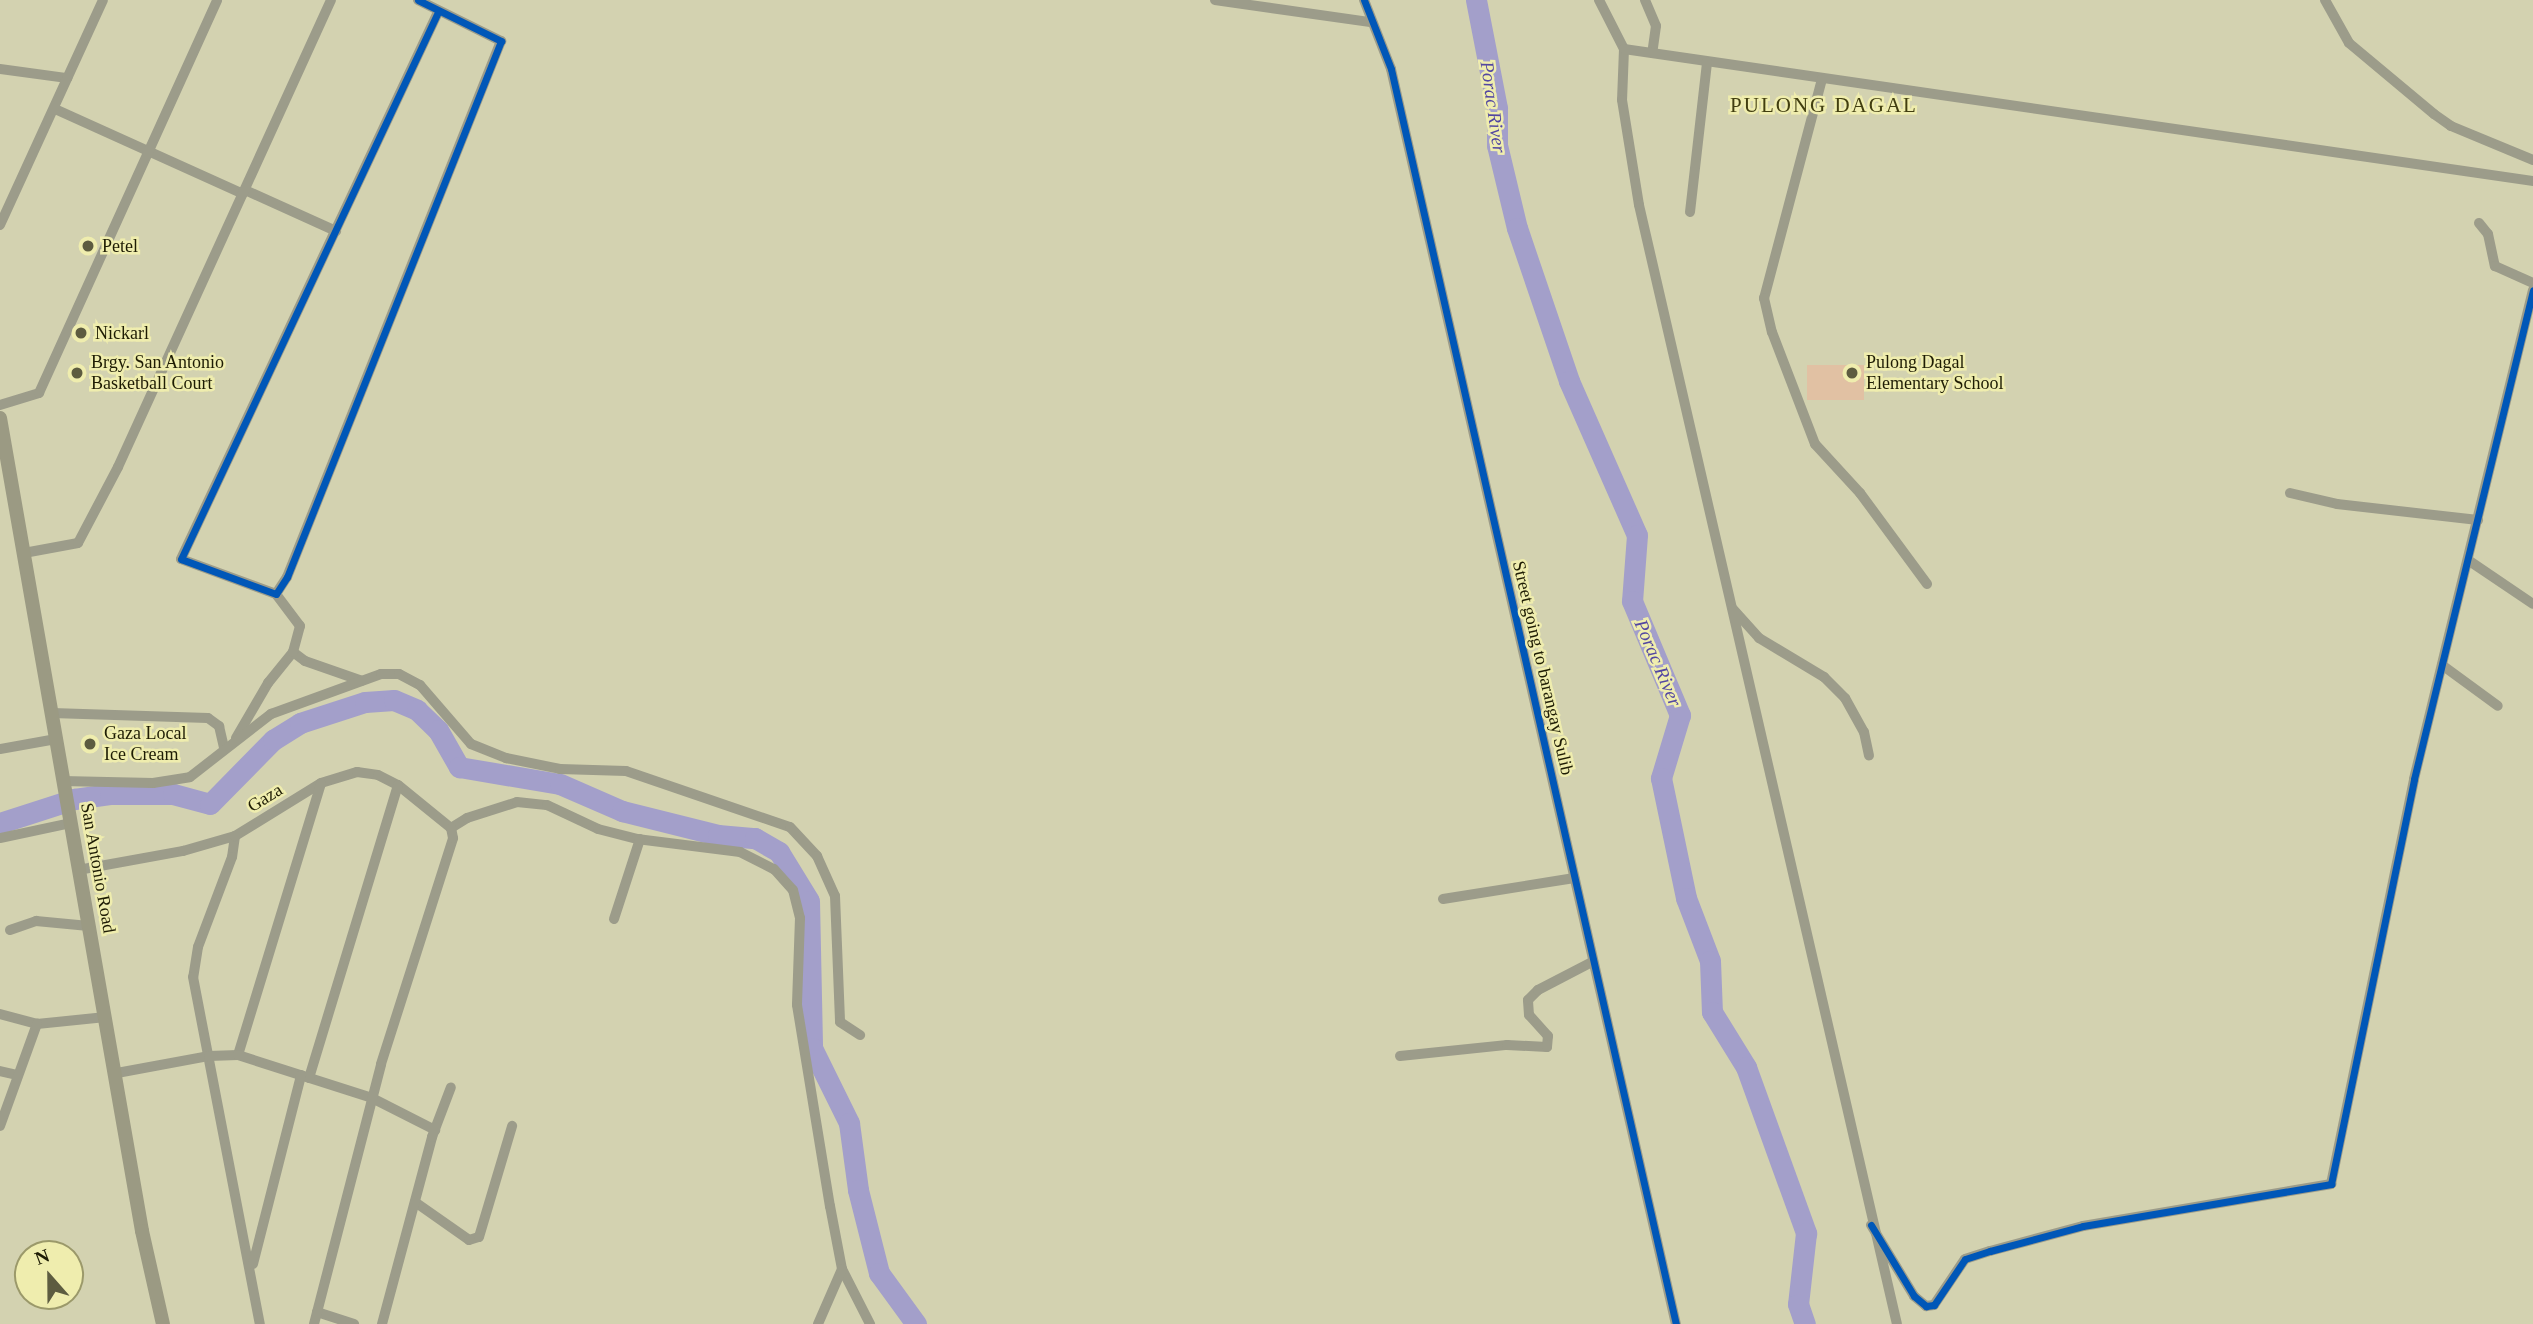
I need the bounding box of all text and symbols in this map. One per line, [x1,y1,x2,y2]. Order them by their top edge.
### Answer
water label: Porac River [1475,60,1511,154]
district label: PULONG DAGAL [1732,92,1916,118]
place label: Petel [102,235,138,257]
marker: Petel [80,238,96,254]
place label: Nickarl [95,322,149,344]
marker: Nickarl [73,325,89,341]
place label: Brgy. San Antonio Basketball Court [91,352,225,394]
place label: Pulong Dagal Elementary School [1866,352,2003,394]
marker: Brgy. San Antonio Basketball Court [69,365,85,381]
marker: Pulong Dagal Elementary School [1844,365,1860,381]
street label: Street going to barangay Sulib [1508,559,1578,777]
water label: Porac River [1629,616,1687,710]
place label: Gaza Local Ice Cream [104,723,186,766]
marker: Gaza Local Ice Cream [82,736,98,752]
street label: Gaza [244,779,286,817]
street label: San Antonio Road [76,801,120,935]
north arrow [14,1240,84,1310]
text: N [32,1245,52,1269]

